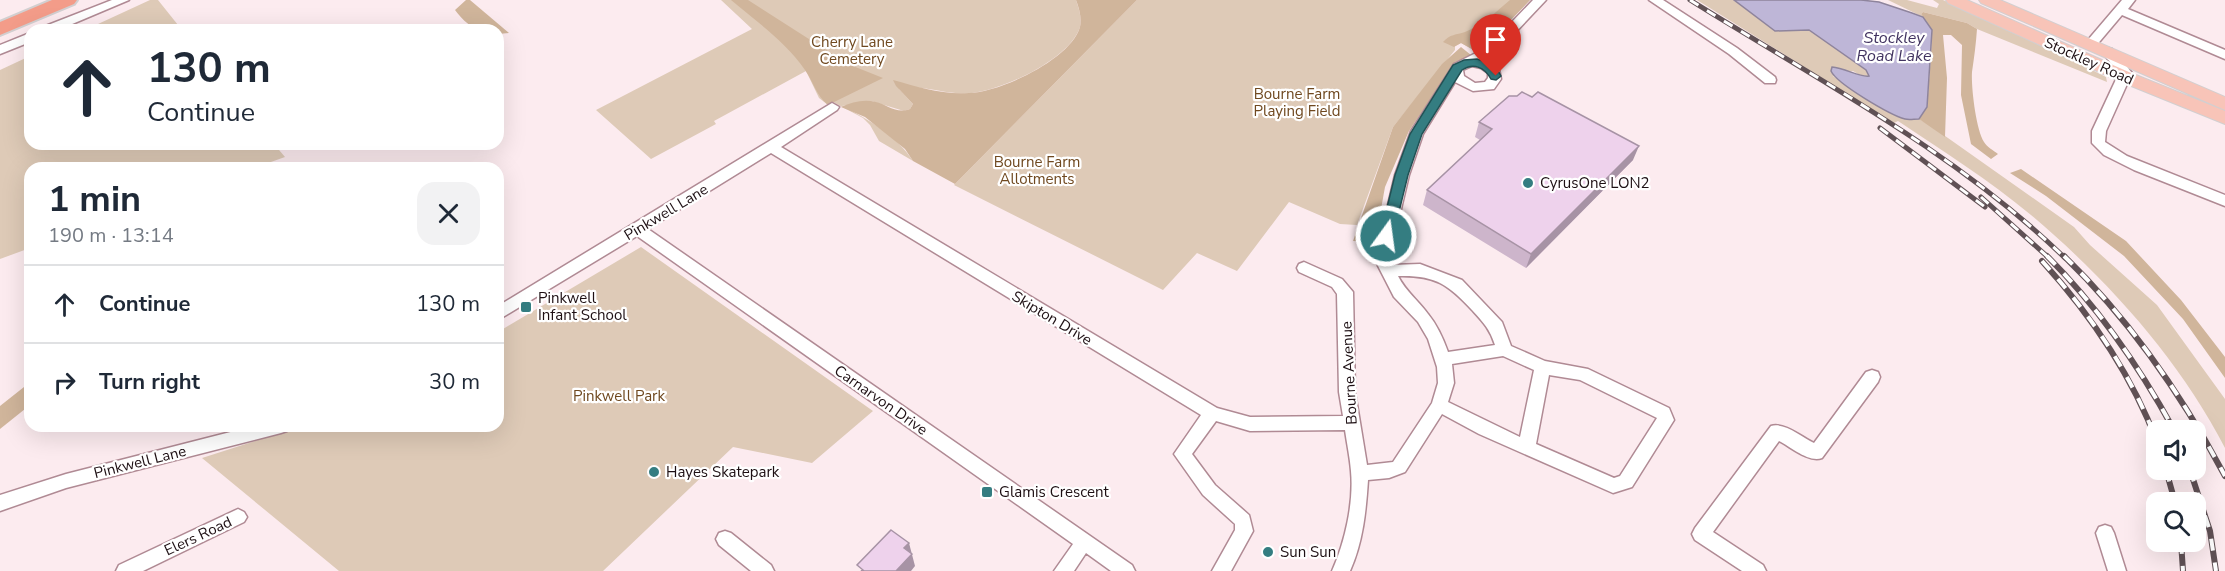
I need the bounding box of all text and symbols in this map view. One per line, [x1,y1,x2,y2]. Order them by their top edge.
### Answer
pin [1470,14,1521,76]
icon: arrive [1479,23,1512,56]
water label: Stockley Road Lake [1857,27,1932,67]
park label: Cherry Lane Cemetery [811,32,893,69]
street label: Stockley Road [2041,32,2137,90]
text: 130 m [147,40,271,97]
icon: ahead [48,48,126,126]
park label: Bourne Farm Playing Field [1254,84,1340,121]
text: Continue [147,94,255,131]
park label: Bourne Farm Allotments [994,152,1080,189]
place label: CyrusOne LON2 [1540,173,1650,193]
text: 1 min [48,175,141,224]
marker: CyrusOne LON2 [1521,176,1535,190]
street label: Pinkwell Lane [620,179,712,245]
button: close [417,182,480,245]
position arrow [1354,204,1418,268]
text: 190 m · 13:14 [48,222,174,249]
street label: Skipton Drive [1008,286,1096,350]
icon: ahead [48,288,81,321]
place label: Pinkwell Infant School [538,288,627,325]
text: Continue [99,289,190,319]
text: 130 m [416,289,480,319]
marker: Pinkwell Infant School [519,300,533,314]
street label: Bourne Avenue [1336,321,1362,425]
street label: Carnarvon Drive [830,360,932,440]
icon: right [48,366,81,399]
text: Turn right [99,367,200,397]
text: 30 m [429,367,480,397]
park label: Pinkwell Park [573,386,665,406]
map controls [2146,420,2206,552]
button: sound [2146,420,2206,480]
street label: Pinkwell Lane [92,441,188,483]
place label: Hayes Skatepark [666,462,780,482]
marker: Hayes Skatepark [647,465,661,479]
place label: Glamis Crescent [999,482,1110,502]
marker: Glamis Crescent [980,485,994,499]
button: search [2146,492,2206,552]
street label: Elers Road [161,512,235,560]
place label: Sun Sun [1280,542,1336,562]
marker: Sun Sun [1261,545,1275,559]

